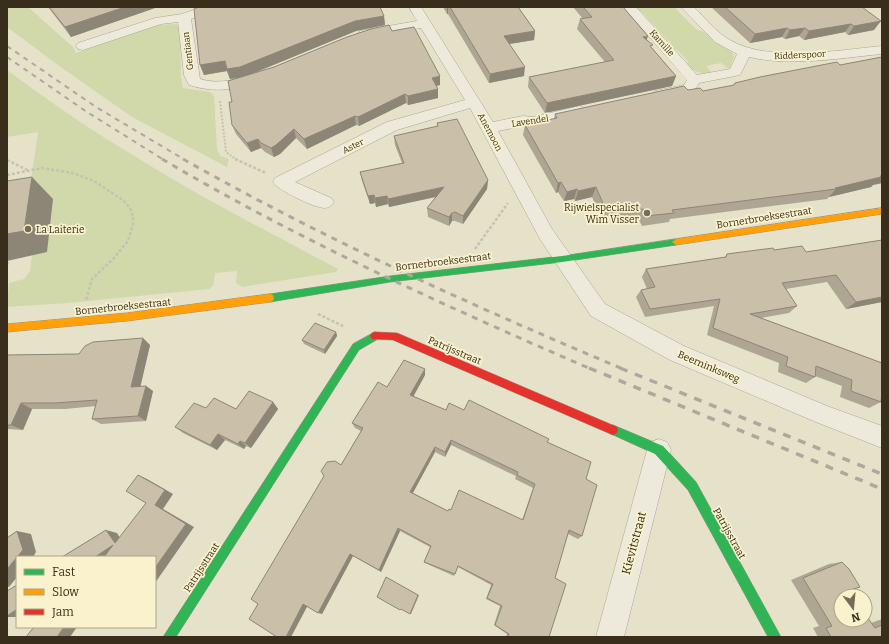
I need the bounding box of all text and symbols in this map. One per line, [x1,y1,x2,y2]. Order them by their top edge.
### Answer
street label: Kamille [647,28,677,58]
street label: Gentiaan [181,31,195,71]
street label: Ridderspoor [774,49,826,61]
street label: Anemoon [476,111,504,153]
street label: Lavendel [511,113,550,129]
street label: Aster [341,137,365,155]
place label: Rijwielspecialist Wim Visser [564,202,640,226]
street label: Bornerbroeksestraat [716,204,813,231]
marker: Rijwielspecialist Wim Visser [642,208,652,218]
marker: La Laiterie [23,224,33,234]
place label: La Laiterie [36,224,84,236]
street label: Bornerbroeksestraat [395,250,492,274]
street label: Bornerbroeksestraat [75,296,172,318]
street label: Patrijsstraat [426,334,483,368]
street label: Beerninksweg [676,348,742,386]
street label: Patrijsstraat [710,506,748,561]
street label: Kievitstraat [619,509,649,576]
street label: Patrijsstraat [181,540,223,595]
legend [16,556,156,628]
text: Fast [52,565,76,579]
text: Slow [52,585,79,599]
north arrow [833,588,873,628]
text: Jam [51,605,74,619]
text: N [849,610,861,625]

